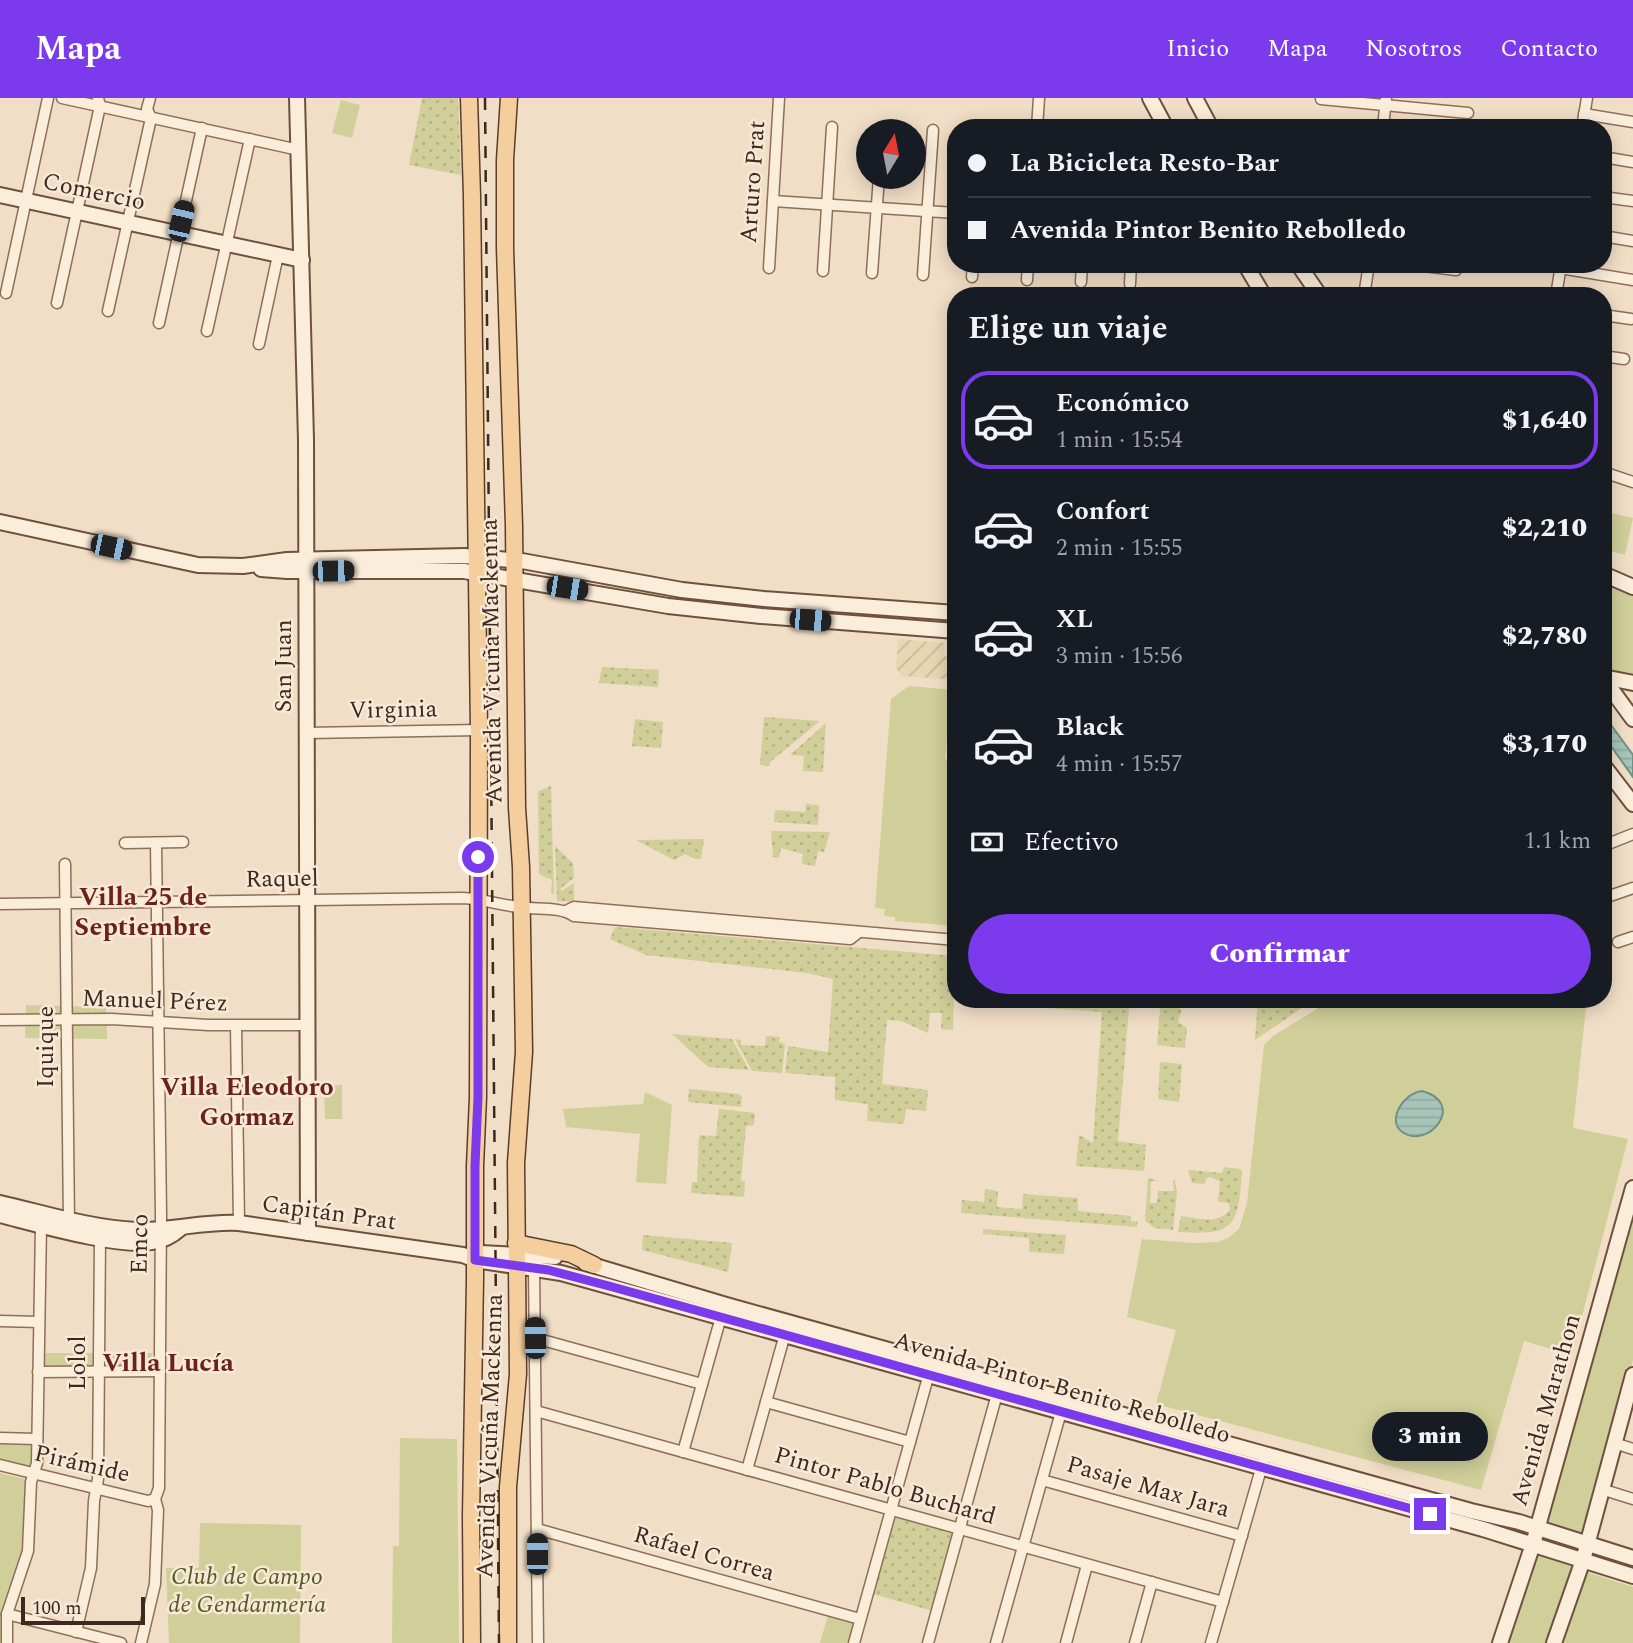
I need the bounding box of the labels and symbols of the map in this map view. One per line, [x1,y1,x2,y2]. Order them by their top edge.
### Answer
street label: Arturo Prat [731,119,775,245]
north arrow [856,119,926,189]
street label: Comercio [39,164,149,220]
car [167,198,196,244]
street label: Avenida Vicuña Mackenna [472,518,512,804]
car [89,532,134,562]
car [312,560,355,582]
car [545,574,590,602]
car [789,608,832,632]
street label: San Juan [266,619,302,713]
street label: Virginia [348,691,438,729]
route start [462,841,494,873]
street label: Raquel [245,860,319,898]
district label: Villa 25 de Septiembre [74,877,212,947]
street label: Manuel Pérez [81,980,229,1022]
street label: Iquique [28,1006,64,1088]
district label: Villa Eleodoro Gormaz [160,1067,334,1137]
street label: Capitán Prat [259,1186,399,1240]
street label: Emco [121,1213,159,1275]
street label: Avenida Vicuña Mackenna [467,1293,513,1579]
street label: Avenida Marathon [1501,1310,1591,1510]
car [525,1317,546,1359]
street label: Avenida Pintor Benito Rebolledo [889,1323,1235,1453]
street label: Lolol [60,1335,96,1391]
district label: Villa Lucía [102,1343,234,1383]
callout: 3 min [1372,1412,1488,1462]
street label: Pirámide [30,1436,134,1492]
street label: Pintor Pablo Buchard [770,1437,1000,1535]
street label: Pasaje Max Jara [1062,1447,1234,1528]
route end [1414,1498,1446,1530]
street label: Rafael Correa [629,1517,779,1591]
car [527,1533,548,1575]
park label: Club de Campo de Gendarmería [168,1559,326,1623]
scale bar [21,1594,145,1626]

